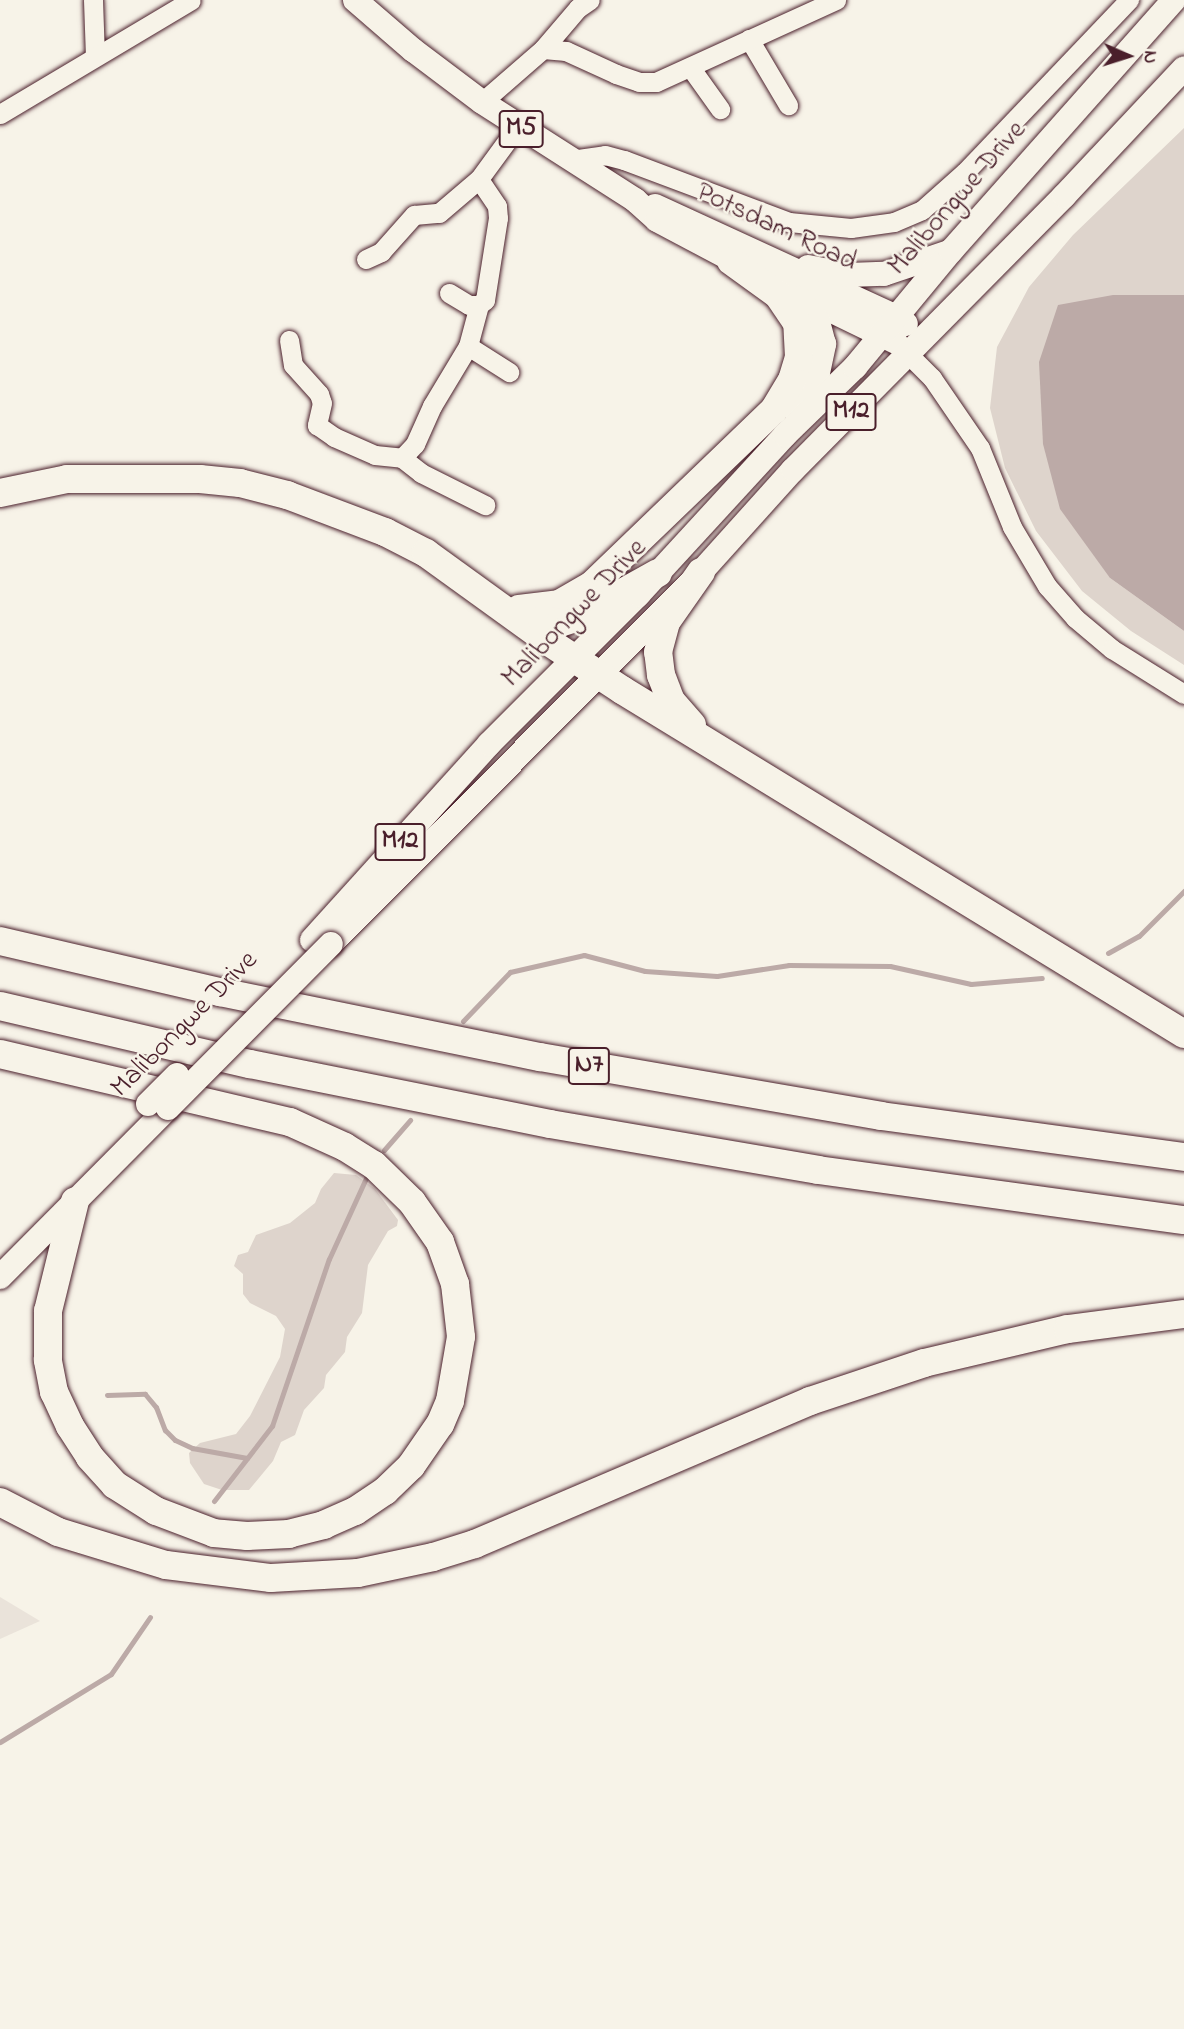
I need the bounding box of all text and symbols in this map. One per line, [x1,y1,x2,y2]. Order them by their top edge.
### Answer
north arrow [1093,21,1163,91]
text: N [1136,50,1163,64]
road number: M5 [498,106,544,152]
street label: Malibongwe Drive [882,115,1034,283]
street label: Potsdam Road [690,176,862,280]
road number: M12 [825,390,877,434]
street label: Malibongwe Drive [496,533,654,695]
road number: M12 [374,820,426,864]
street label: Malibongwe Drive [105,945,265,1105]
road number: N7 [566,1044,612,1088]

